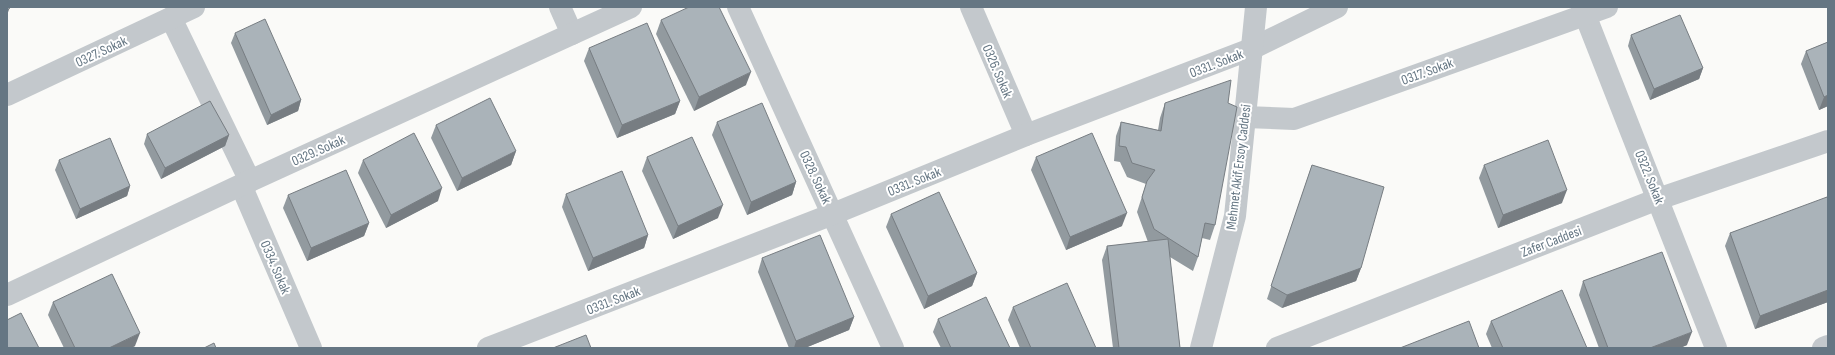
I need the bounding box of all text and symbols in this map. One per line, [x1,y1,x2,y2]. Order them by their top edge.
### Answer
street label: 0327. Sokak [73,32,130,71]
street label: 0326. Sokak [979,42,1017,101]
street label: 0331. Sokak [1187,45,1246,81]
street label: 0317. Sokak [1399,54,1456,89]
street label: Mehmet Akif Ersoy Caddesi [1222,103,1255,231]
street label: 0329. Sokak [289,131,348,170]
street label: 0328. Sokak [796,148,836,207]
street label: 0322. Sokak [1631,148,1668,207]
street label: 0331. Sokak [885,163,944,200]
street label: Zafer Caddesi [1518,222,1584,261]
street label: 0334. Sokak [257,238,295,297]
street label: 0331. Sokak [584,282,643,318]

